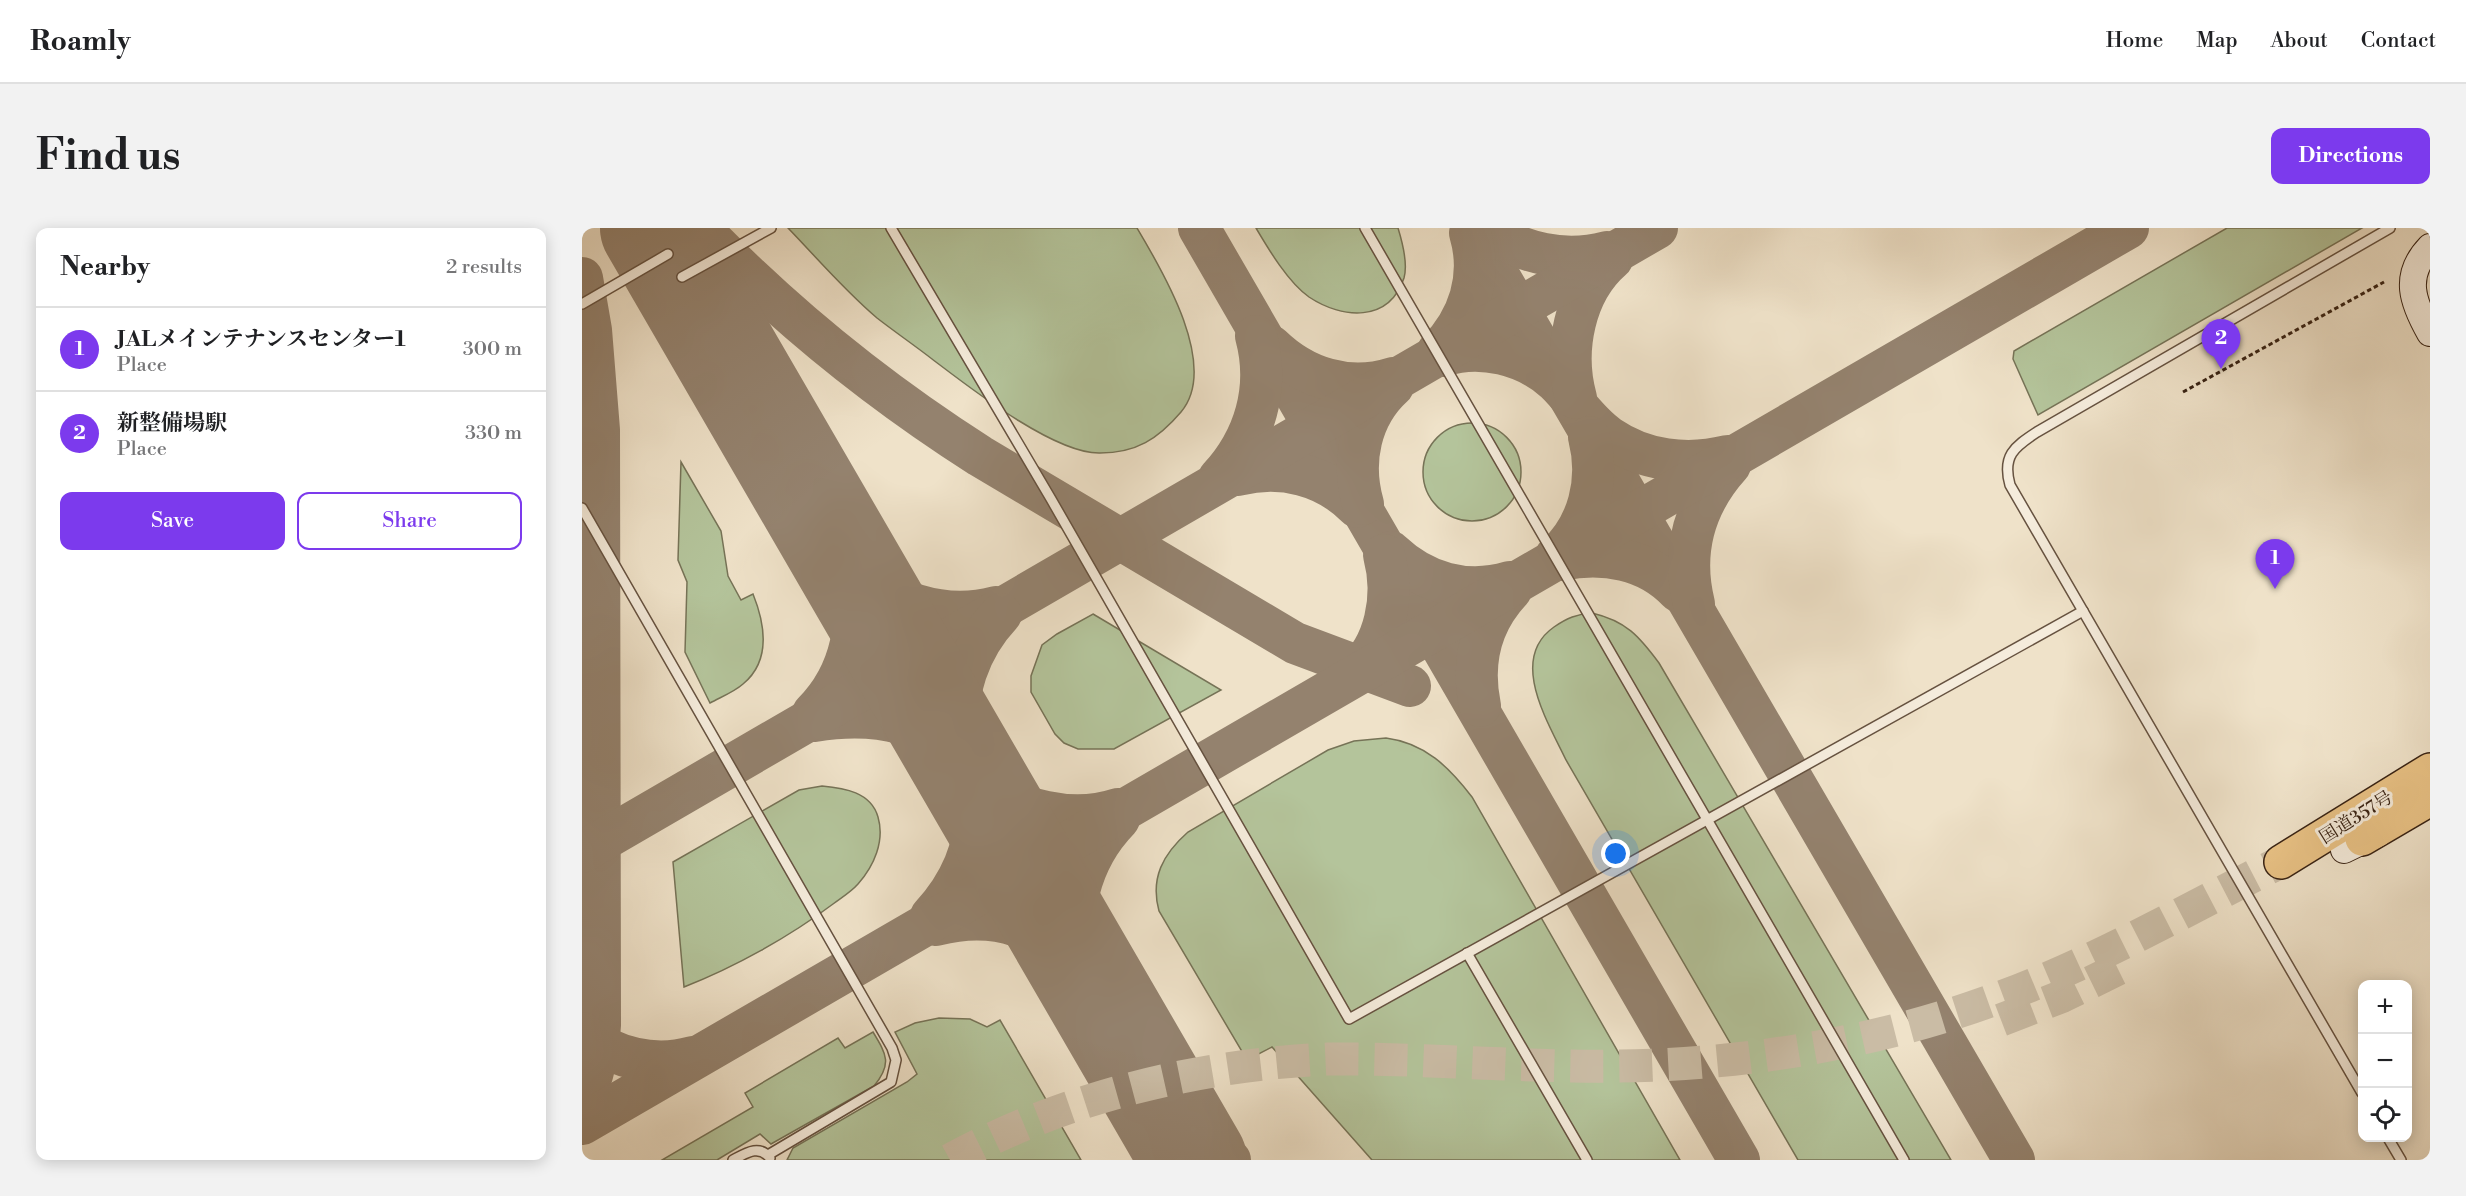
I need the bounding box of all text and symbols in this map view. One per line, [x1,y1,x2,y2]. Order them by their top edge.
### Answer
text: Roamly [30,24,131,59]
text: Home [2106,28,2163,54]
text: Map [2196,28,2238,54]
text: About [2271,28,2328,54]
text: Contact [2361,28,2436,54]
button: Directions [2271,128,2430,184]
text: Find us [36,130,180,183]
text: Nearby [60,251,150,283]
text: 2 results [446,255,522,280]
pin: 2 [2202,320,2240,369]
text: JALメインテナンスセンター1 [117,326,406,353]
text: 1 [75,337,84,362]
text: 300 m [463,337,522,362]
text: Place [117,353,167,378]
text: 新整備場駅 [117,410,227,437]
text: 2 [73,421,86,446]
text: 330 m [465,421,522,446]
text: Place [117,437,167,462]
button: Save [60,492,285,550]
button: Share [297,492,522,550]
pin: 1 [2256,540,2294,589]
street label: 国道357号 [2315,786,2397,849]
your location [1601,839,1630,868]
map controls [2358,980,2412,1142]
button: + [2358,980,2412,1034]
button: − [2358,1034,2412,1088]
button: locate [2358,1088,2412,1142]

